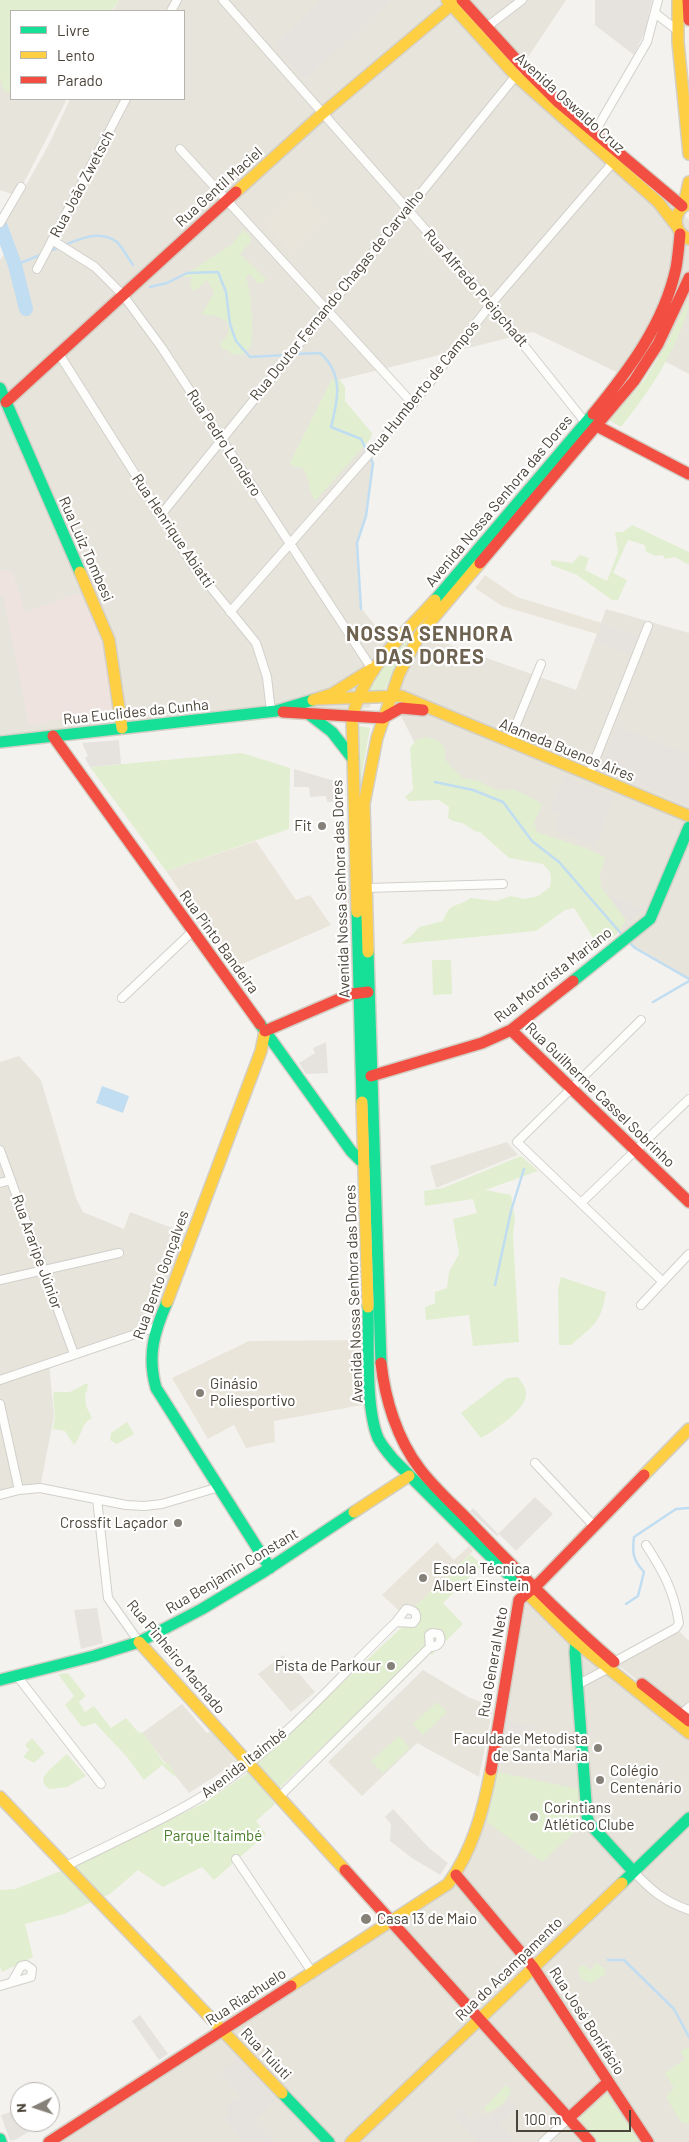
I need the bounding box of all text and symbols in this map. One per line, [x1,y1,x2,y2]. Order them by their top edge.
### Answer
legend [10,10,185,100]
text: Livre [57,21,90,39]
text: Lento [57,46,95,64]
street label: Avenida Oswaldo Cruz [512,49,628,157]
text: Parado [57,71,103,89]
street label: Rua João Zwetsch [46,127,118,241]
street label: Rua Gentil Maciel [172,143,266,231]
street label: Rua Doutor Fernando Chagas de Carvalho [246,186,428,404]
street label: Rua Alfredo Preigchadt [420,226,532,350]
street label: Rua Humberto de Campos [363,317,483,459]
street label: Rua Pedro Londero [183,386,265,500]
street label: Avenida Nossa Senhora das Dores [422,412,576,590]
street label: Rua Henrique Abiatti [128,470,218,592]
street label: Rua Luiz Tombesi [55,494,117,604]
district label: NOSSA SENHORA DAS DORES [344,622,516,669]
street label: Rua Euclides da Cunha [62,695,210,729]
street label: Alameda Buenos Aires [497,715,637,785]
street label: Avenida Nossa Senhora das Dores [328,779,354,999]
place label: Fit [294,817,312,835]
marker: Fit [316,820,328,832]
street label: Rua Pinto Bandeira [176,887,262,997]
street label: Rua Motorista Mariano [491,924,615,1026]
street label: Rua Guilherme Cassel Sobrinho [521,1019,679,1171]
street label: Avenida Nossa Senhora das Dores [341,1184,367,1404]
street label: Rua Araripe Júnior [8,1192,66,1312]
street label: Rua Bento Gonçalves [129,1208,193,1342]
place label: Ginásio Poliesportivo [210,1375,295,1410]
marker: Ginásio Poliesportivo [194,1387,206,1399]
place label: Crossfit Laçador [60,1514,168,1532]
marker: Crossfit Laçador [172,1517,184,1529]
street label: Rua Benjamin Constant [163,1524,301,1618]
place label: Escola Técnica Albert Einstein [433,1560,530,1595]
marker: Escola Técnica Albert Einstein [417,1572,429,1584]
street label: Rua Pinheiro Machado [123,1596,229,1718]
street label: Rua General Neto [474,1605,512,1719]
place label: Pista de Parkour [275,1657,381,1675]
marker: Pista de Parkour [385,1660,397,1672]
street label: Avenida Itaimbé [198,1724,290,1802]
place label: Faculdade Metodista de Santa Maria [454,1730,588,1765]
marker: Faculdade Metodista de Santa Maria [592,1742,604,1754]
place label: Colégio Centenário [610,1762,682,1797]
marker: Colégio Centenário [594,1774,606,1786]
place label: Corintians Atlético Clube [544,1799,635,1834]
marker: Corintians Atlético Clube [528,1811,540,1823]
park label: Parque Itaimbé [164,1827,262,1845]
place label: Casa 13 de Maio [377,1910,477,1928]
marker: Casa 13 de Maio [359,1912,373,1926]
street label: Rua do Acampamento [452,1913,566,2025]
street label: Rua Riachuelo [202,1964,290,2030]
street label: Rua José Bonifácio [545,1964,629,2078]
street label: Rua Tuiuti [237,2024,295,2084]
north arrow [10,2082,60,2132]
scale bar [519,2100,634,2132]
text: N [12,2103,29,2113]
text: 100 m [524,2110,562,2128]

